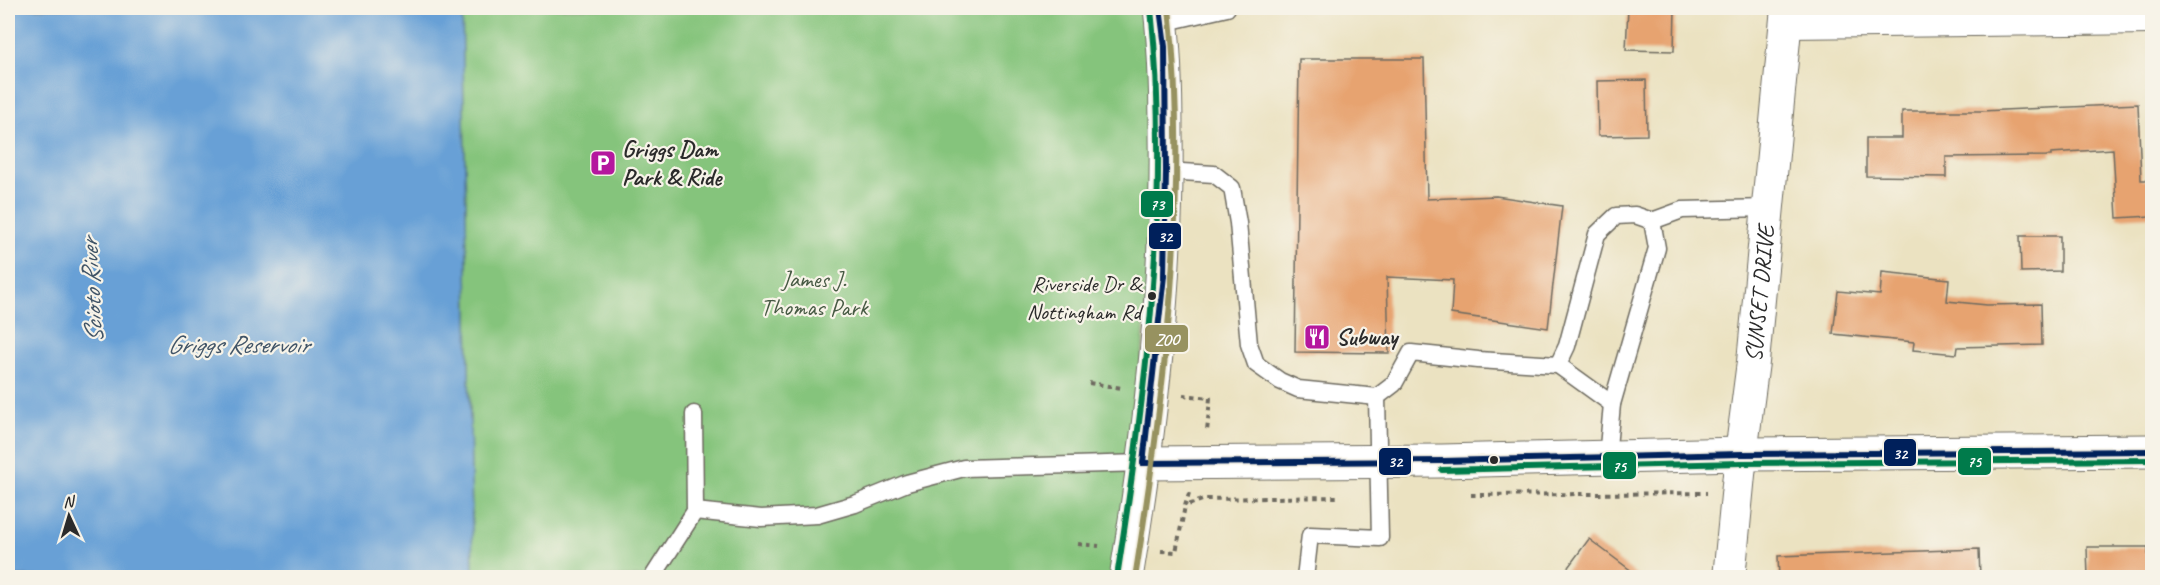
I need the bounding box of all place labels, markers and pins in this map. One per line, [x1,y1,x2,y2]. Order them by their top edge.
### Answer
place label: Griggs Dam Park & Ride [622,134,723,192]
parking icon: Griggs Dam Park & Ride [588,148,618,178]
place label: Riverside Dr & Nottingham Rd [1027,270,1144,326]
marker: Riverside Dr & Nottingham Rd [1146,290,1158,302]
restaurant icon: Subway [1302,322,1332,352]
place label: Subway [1336,322,1400,352]
unlabelled marker [1488,454,1500,466]

